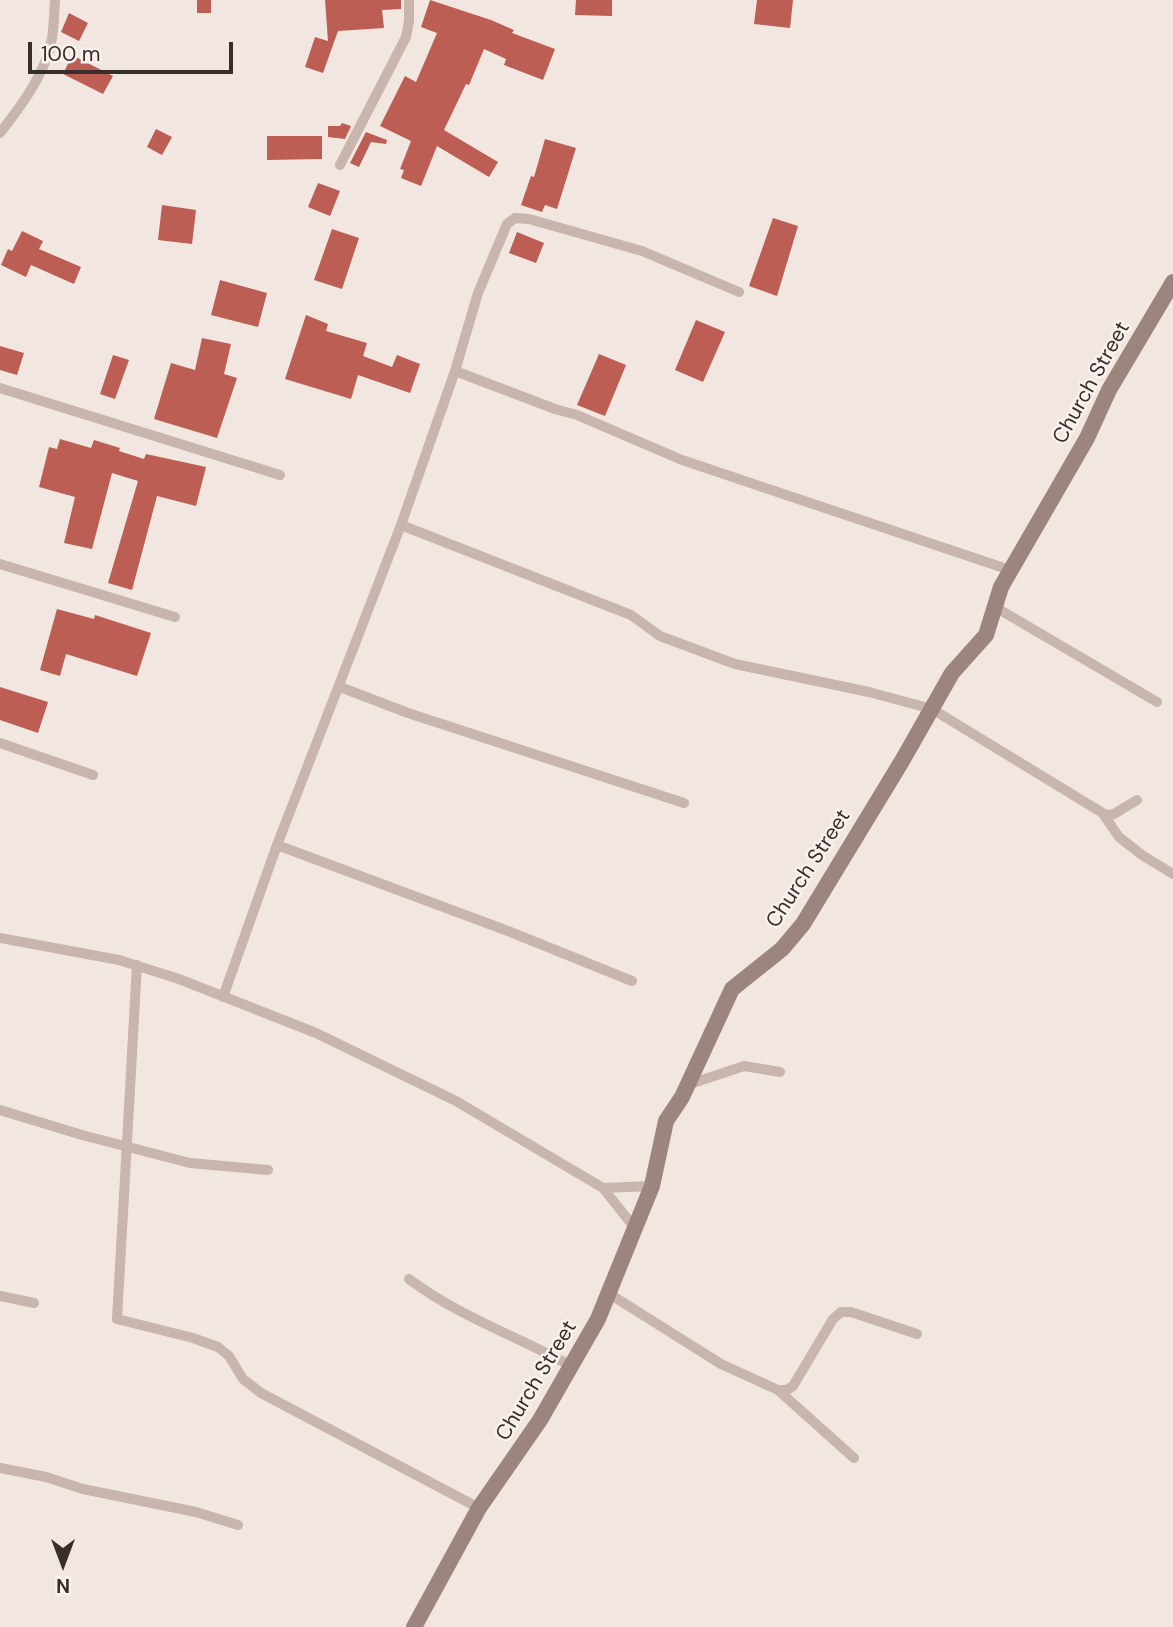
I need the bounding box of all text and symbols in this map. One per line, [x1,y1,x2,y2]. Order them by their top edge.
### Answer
scale bar [32,28,236,72]
text: 100 m [41,40,101,68]
street label: Church Street [1048,318,1136,448]
street label: Church Street [761,805,857,933]
street label: Church Street [491,1316,583,1446]
north arrow [28,1529,98,1599]
text: N [56,1573,70,1598]

